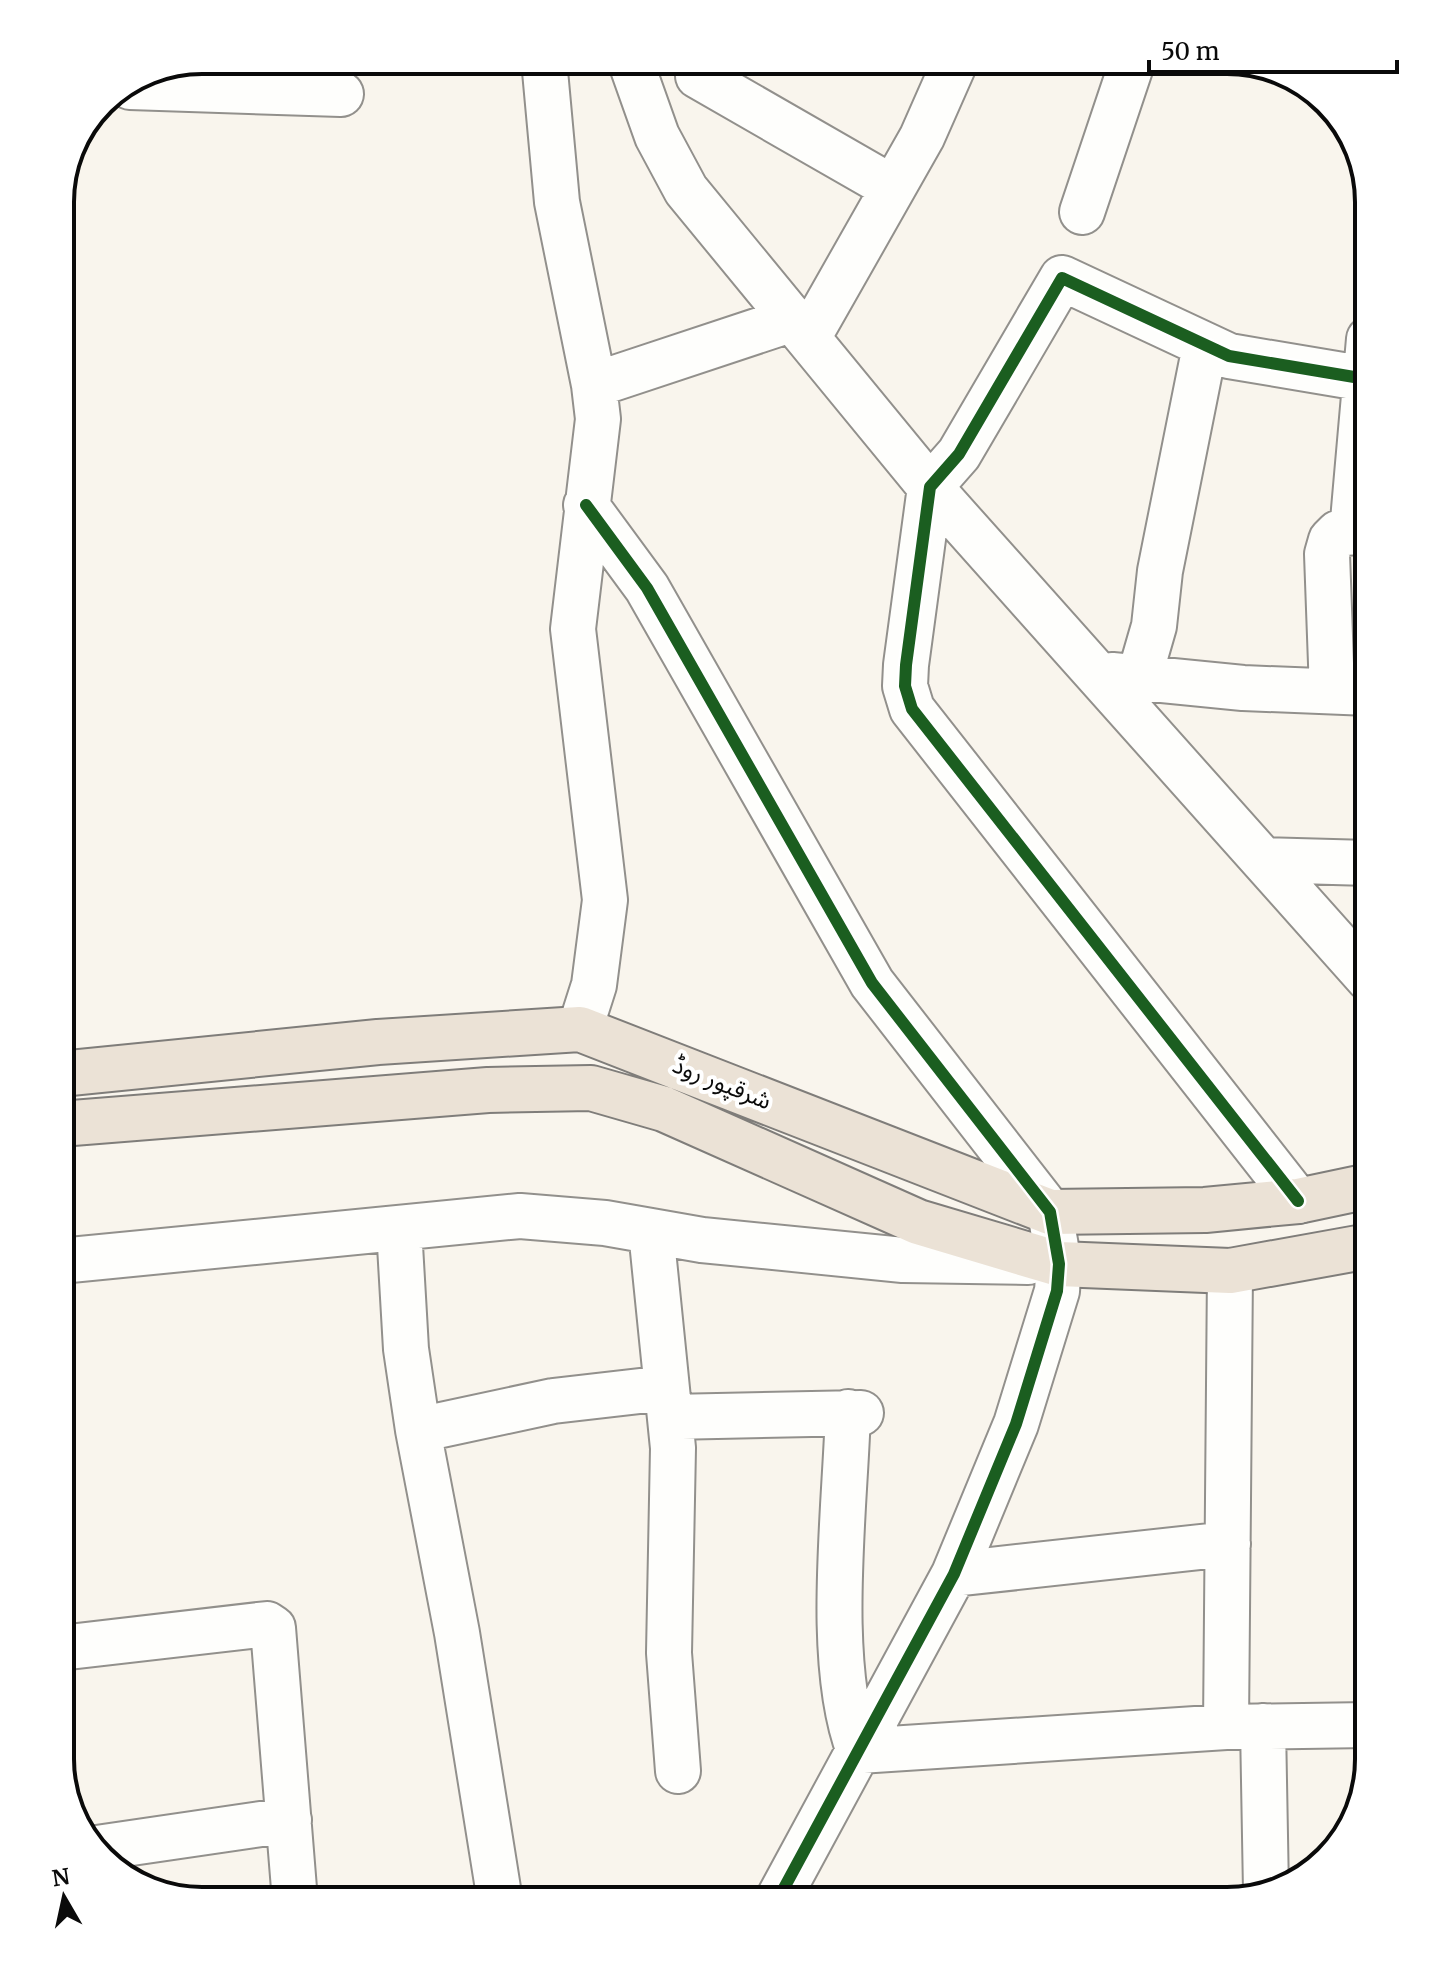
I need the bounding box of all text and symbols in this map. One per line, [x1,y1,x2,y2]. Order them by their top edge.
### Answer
scale bar [1149,24,1397,74]
text: 50 m [1161,36,1220,67]
street label: شرقپور روڈ [668,1049,776,1117]
north arrow [24,1857,104,1937]
text: N [50,1862,72,1892]

